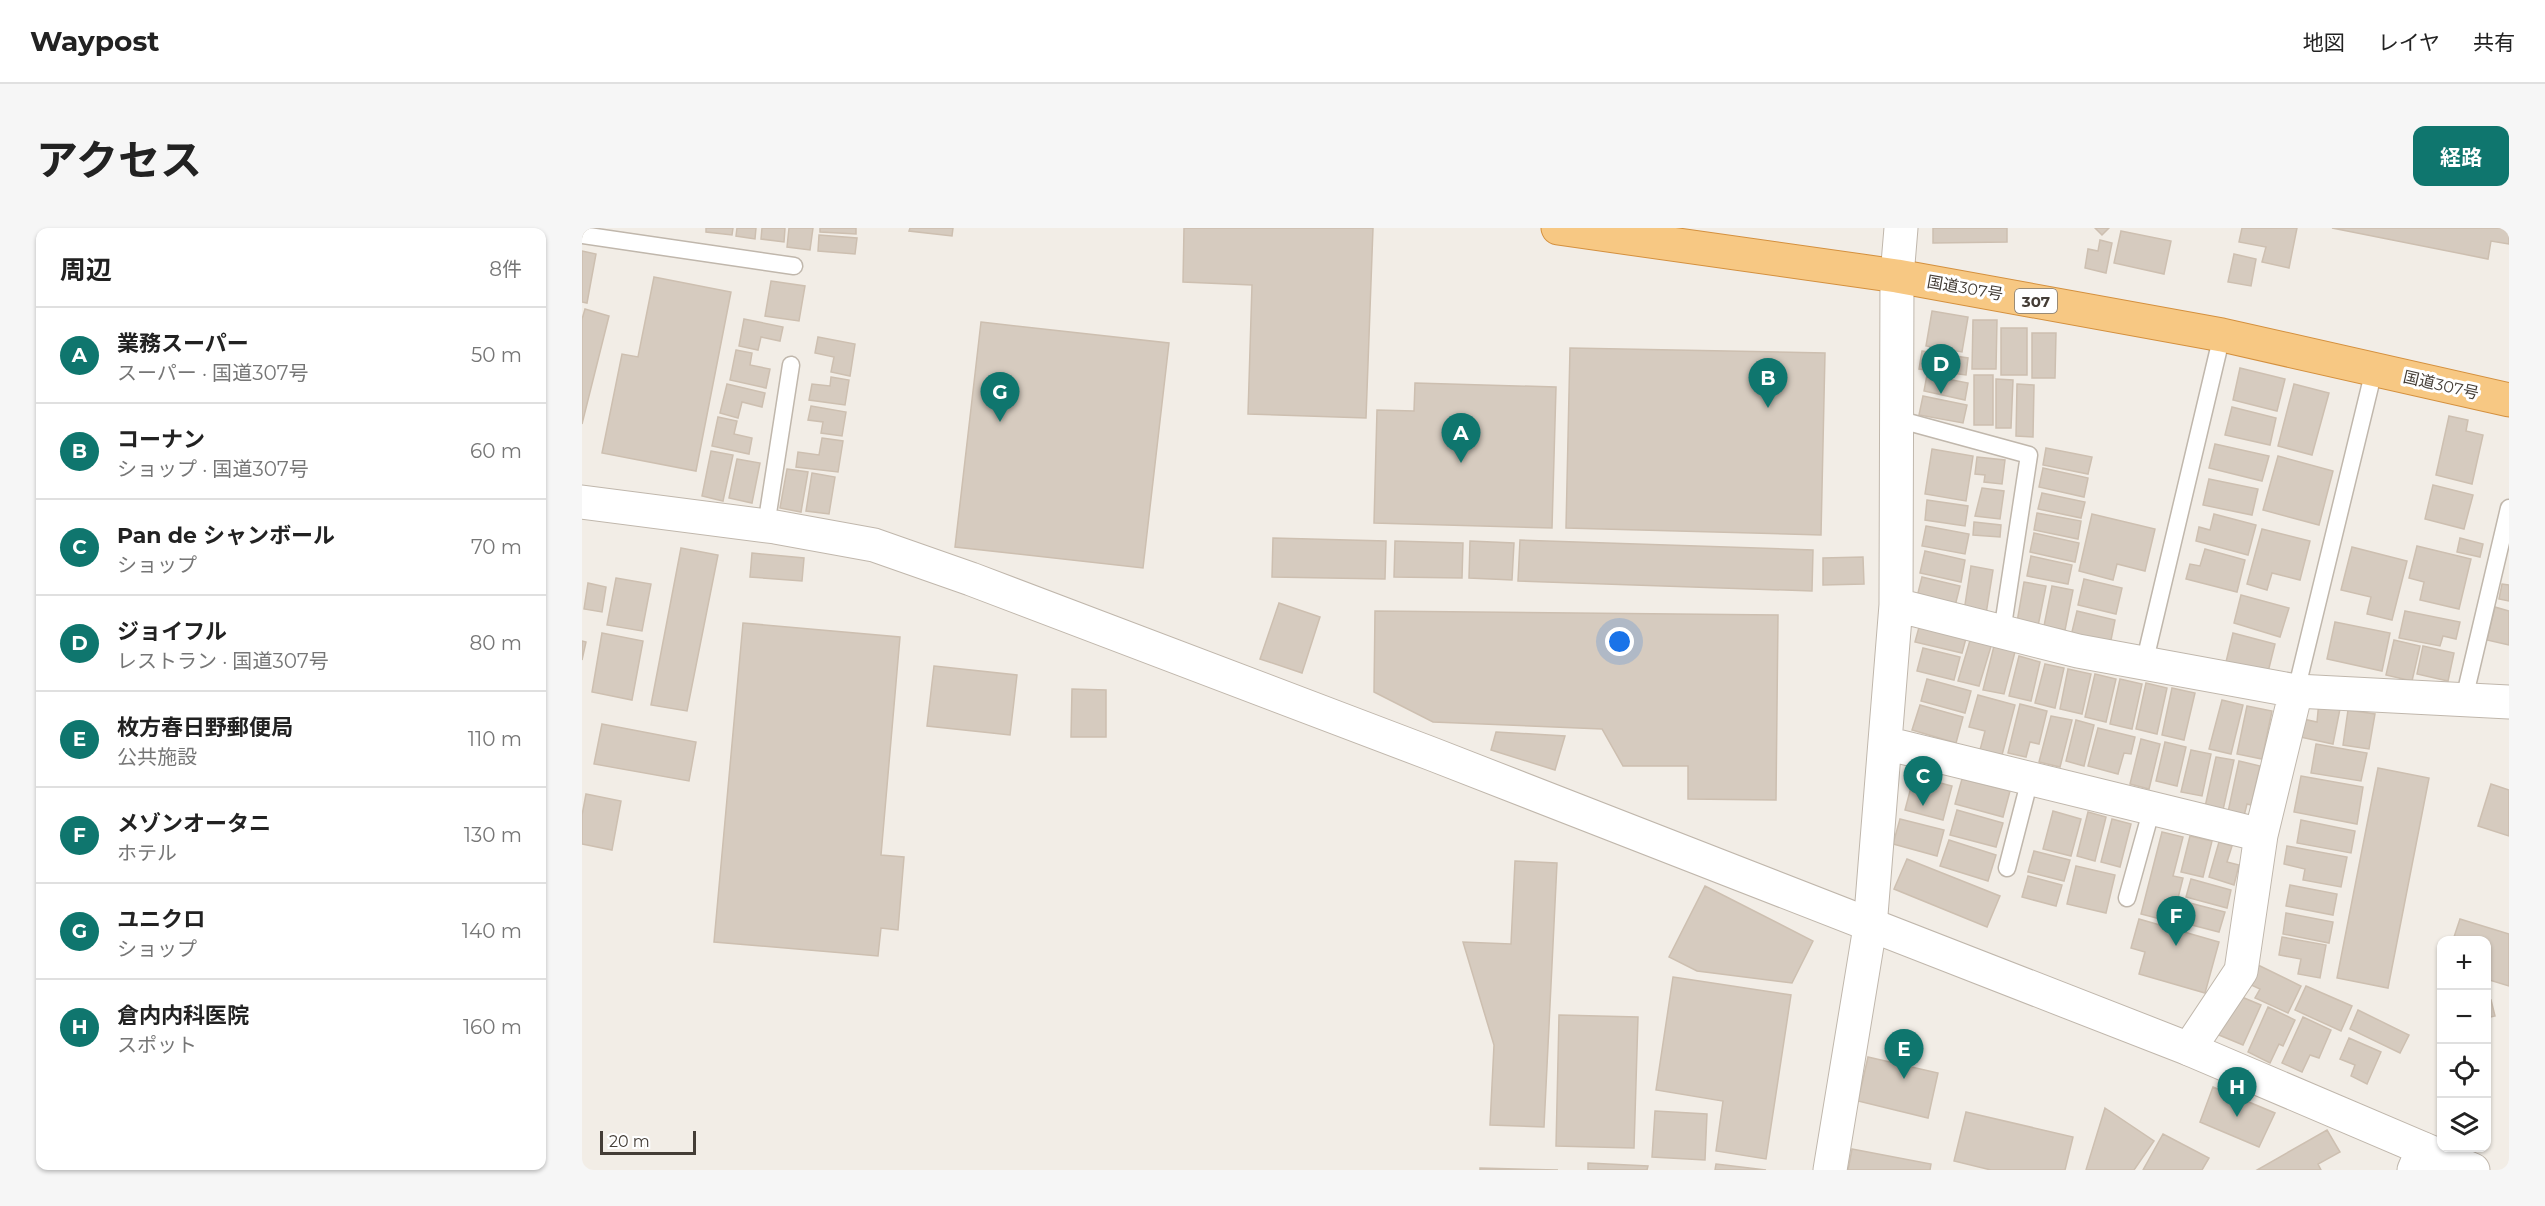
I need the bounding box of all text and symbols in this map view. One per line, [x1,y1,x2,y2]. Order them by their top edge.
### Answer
text: Waypost [30,24,160,58]
text: 地図 [2303,30,2345,55]
text: レイヤ [2378,30,2440,55]
text: 共有 [2473,30,2515,55]
button: 経路 [2413,126,2509,186]
text: アクセス [36,134,202,186]
text: 周辺 [60,254,112,286]
text: 8件 [489,257,522,281]
street label: 国道307号 [1925,272,2005,304]
road number: 307 [2015,289,2057,313]
text: 業務スーパー [117,330,249,357]
text: A [72,343,87,367]
text: 50 m [471,343,522,367]
pin: D [1922,344,1960,394]
pin: B [1748,358,1788,408]
text: スーパー · 国道307号 [117,361,308,385]
street label: 国道307号 [2401,367,2481,403]
pin: G [980,372,1020,422]
pin: A [1442,414,1480,463]
text: コーナン [117,426,205,453]
text: B [72,439,87,463]
text: 60 m [470,439,522,463]
text: ショップ · 国道307号 [117,457,309,481]
text: Pan de シャンボール [117,522,335,549]
text: C [72,535,87,559]
text: 70 m [471,535,522,559]
text: ショップ [117,553,197,577]
text: ジョイフル [117,618,227,645]
your location [1605,627,1634,656]
text: D [71,631,88,655]
text: 80 m [470,631,522,655]
text: レストラン · 国道307号 [117,649,329,673]
text: 枚方春日野郵便局 [117,714,293,741]
text: E [73,727,86,751]
text: 110 m [468,727,522,751]
text: 公共施設 [117,745,197,769]
pin: C [1904,756,1942,806]
text: メゾンオータニ [117,810,271,837]
text: F [73,823,86,847]
text: 130 m [464,823,522,847]
text: ホテル [117,841,177,865]
pin: F [2156,896,2196,946]
text: ユニクロ [117,906,205,933]
text: G [72,919,87,943]
text: 140 m [462,919,522,943]
map controls [2437,936,2491,1152]
button: + [2437,936,2491,990]
text: ショップ [117,937,197,961]
button: − [2437,990,2491,1044]
text: 倉内内科医院 [117,1002,249,1029]
text: H [71,1015,88,1039]
text: 160 m [463,1015,522,1039]
pin: E [1884,1030,1924,1079]
text: スポット [117,1033,197,1057]
button: locate [2437,1044,2491,1098]
pin: H [2218,1068,2256,1117]
button: layers [2437,1098,2491,1152]
scale bar [600,1128,696,1156]
text: 20 m [609,1132,650,1151]

